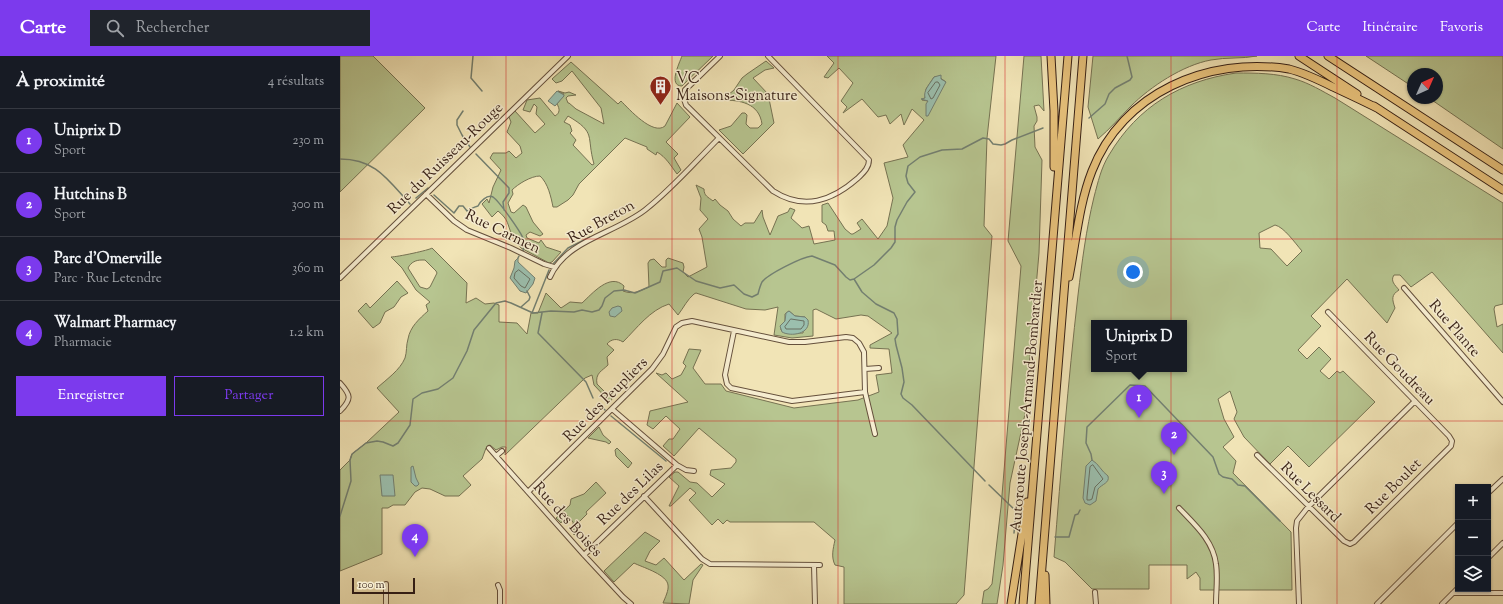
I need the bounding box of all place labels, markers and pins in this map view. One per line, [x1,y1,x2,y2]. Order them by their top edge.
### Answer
place label: VC Maisons-Signature [676,69,797,107]
building icon: VC Maisons-Signature [648,74,674,107]
pin: 1 [1126,385,1152,418]
pin: 2 [1161,422,1187,455]
pin: 3 [1151,461,1177,494]
pin: 4 [402,524,428,557]

